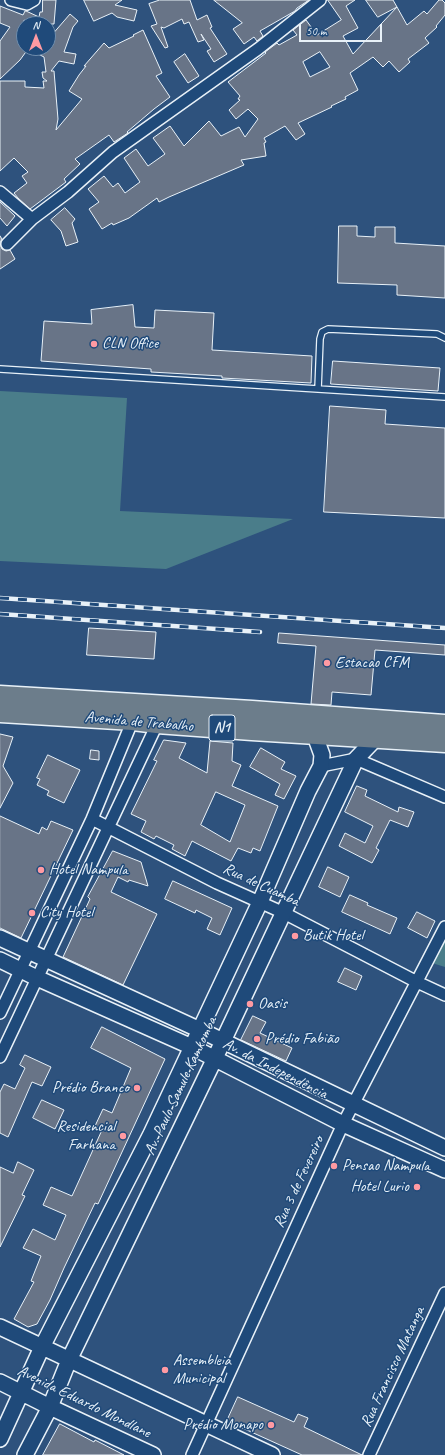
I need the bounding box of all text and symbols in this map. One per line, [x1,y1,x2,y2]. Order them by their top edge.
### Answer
north arrow [16,16,56,56]
scale bar [301,16,384,42]
text: N [33,18,39,32]
text: 50 m [306,23,326,39]
place label: CLN Office [102,334,158,354]
marker: CLN Office [89,339,99,349]
place label: Estacao CFM [335,653,409,673]
marker: Estacao CFM [322,658,332,668]
street label: Avenida de Trabalho [84,708,194,736]
road number: N1 [209,715,235,741]
street label: Rua de Cuamba [220,859,302,911]
place label: Hotel Nampula [49,860,127,880]
marker: Hotel Nampula [36,865,46,875]
place label: City Hotel [40,903,93,923]
marker: City Hotel [27,908,37,918]
place label: Butik Hotel [303,926,363,946]
marker: Butik Hotel [290,931,300,941]
place label: Oasis [258,994,287,1014]
marker: Oasis [245,999,255,1009]
street label: Av. Paulo Samule Kamkomba [140,1014,222,1158]
place label: Prédio Fabião [265,1029,339,1049]
street label: Av. da Independência [220,1034,330,1104]
marker: Prédio Fabião [252,1034,262,1044]
place label: Prédio Branco [52,1078,129,1098]
marker: Prédio Branco [132,1083,142,1093]
place label: Residencial Farhana [56,1117,115,1155]
marker: Residencial Farhana [118,1131,128,1141]
street label: Rua 3 de Fevereiro [269,1133,329,1231]
place label: Pensao Nampula [342,1156,430,1176]
marker: Pensao Nampula [329,1161,339,1171]
place label: Hotel Lurio [351,1177,409,1197]
marker: Hotel Lurio [412,1182,422,1192]
street label: Rua Francisco Matanga [357,1304,429,1430]
place label: Assembleia Municipal [173,1351,231,1389]
street label: Avenida Eduardo Mondlane [14,1361,154,1443]
marker: Assembleia Municipal [160,1365,170,1375]
place label: Prédio Monapo [183,1415,263,1435]
marker: Prédio Monapo [266,1420,276,1430]

